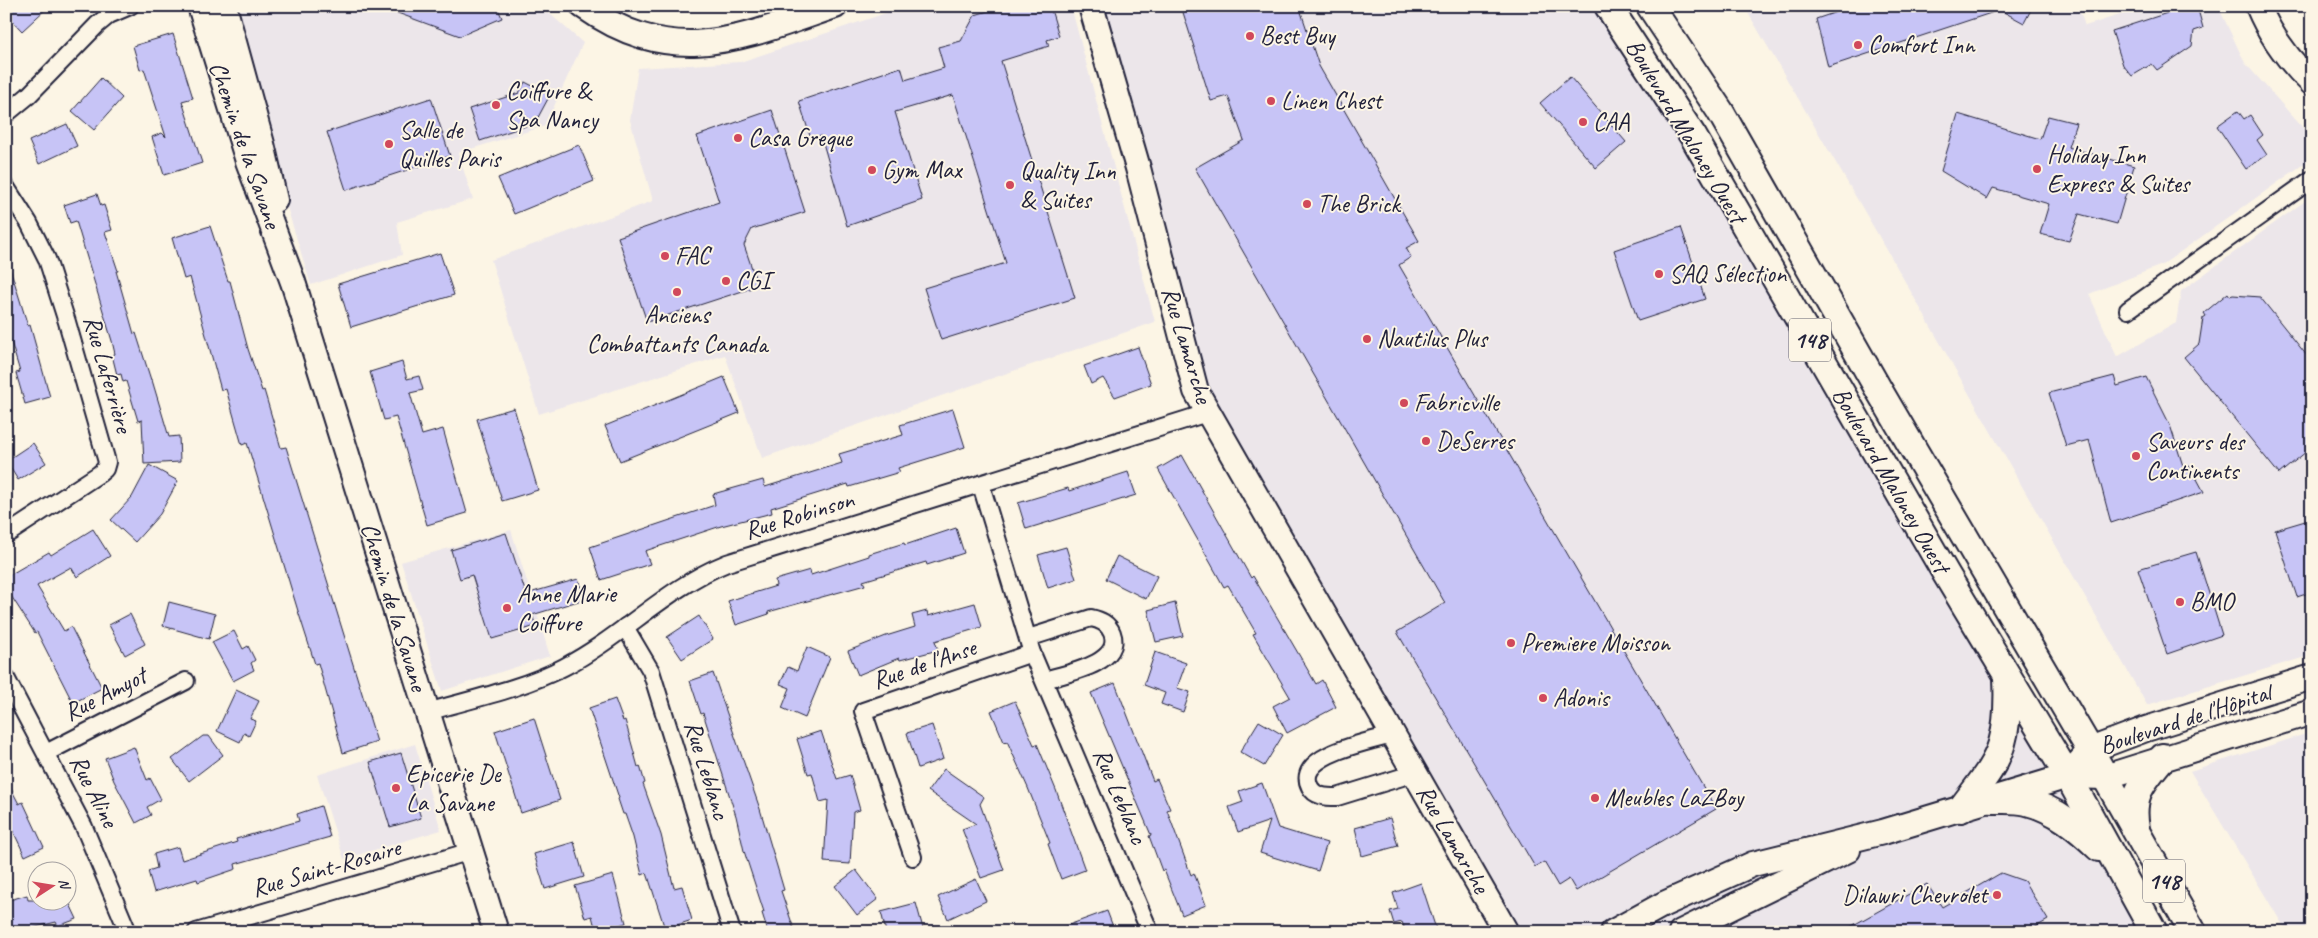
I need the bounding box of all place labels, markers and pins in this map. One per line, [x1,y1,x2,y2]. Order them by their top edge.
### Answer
place label: Best Buy [1260,20,1337,52]
place label: Comfort Inn [1868,29,1976,61]
marker: Best Buy [1244,30,1256,42]
marker: Comfort Inn [1852,39,1864,51]
place label: Coiffure & Spa Nancy [506,75,600,136]
place label: Linen Chest [1281,85,1384,117]
marker: Linen Chest [1265,95,1277,107]
marker: Coiffure & Spa Nancy [490,99,502,111]
place label: CAA [1593,106,1630,138]
place label: Salle de Quilles Paris [399,114,503,175]
marker: CAA [1577,116,1589,128]
place label: Casa Greque [748,122,854,154]
marker: Casa Greque [732,132,744,144]
marker: Salle de Quilles Paris [383,138,395,150]
place label: Holiday Inn Express & Suites [2047,139,2192,200]
place label: Gym Max [882,154,964,186]
place label: Quality Inn & Suites [1020,155,1117,216]
marker: Holiday Inn Express & Suites [2031,163,2043,175]
marker: Gym Max [866,164,878,176]
marker: Quality Inn & Suites [1004,179,1016,191]
place label: The Brick [1317,188,1402,220]
marker: The Brick [1301,198,1313,210]
place label: FAC [675,240,712,272]
marker: FAC [659,250,671,262]
place label: SAQ Sélection [1669,258,1787,290]
place label: CGI [736,265,776,297]
marker: SAQ Sélection [1653,268,1665,280]
marker: CGI [720,275,732,287]
marker: Anciens Combattants Canada [671,286,683,298]
place label: Anciens Combattants Canada [587,299,770,360]
place label: Nautilus Plus [1377,323,1489,355]
marker: Nautilus Plus [1361,333,1373,345]
place label: Fabricville [1414,387,1501,419]
marker: Fabricville [1398,397,1410,409]
place label: DeSerres [1436,425,1516,457]
place label: Saveurs des Continents [2146,426,2247,487]
marker: DeSerres [1420,435,1432,447]
marker: Saveurs des Continents [2130,450,2142,462]
place label: Anne Marie Coiffure [517,578,618,639]
place label: BMO [2190,586,2236,618]
marker: BMO [2174,596,2186,608]
marker: Anne Marie Coiffure [501,602,513,614]
place label: Premiere Moisson [1521,627,1671,659]
marker: Premiere Moisson [1505,637,1517,649]
place label: Adonis [1553,682,1611,714]
marker: Adonis [1537,692,1549,704]
place label: Epicerie De La Savane [406,758,503,819]
marker: Epicerie De La Savane [390,782,402,794]
place label: Meubles LaZBoy [1605,782,1745,814]
marker: Meubles LaZBoy [1589,792,1601,804]
place label: Dilawri Chevrolet [1842,879,1990,911]
marker: Dilawri Chevrolet [1991,889,2003,901]

